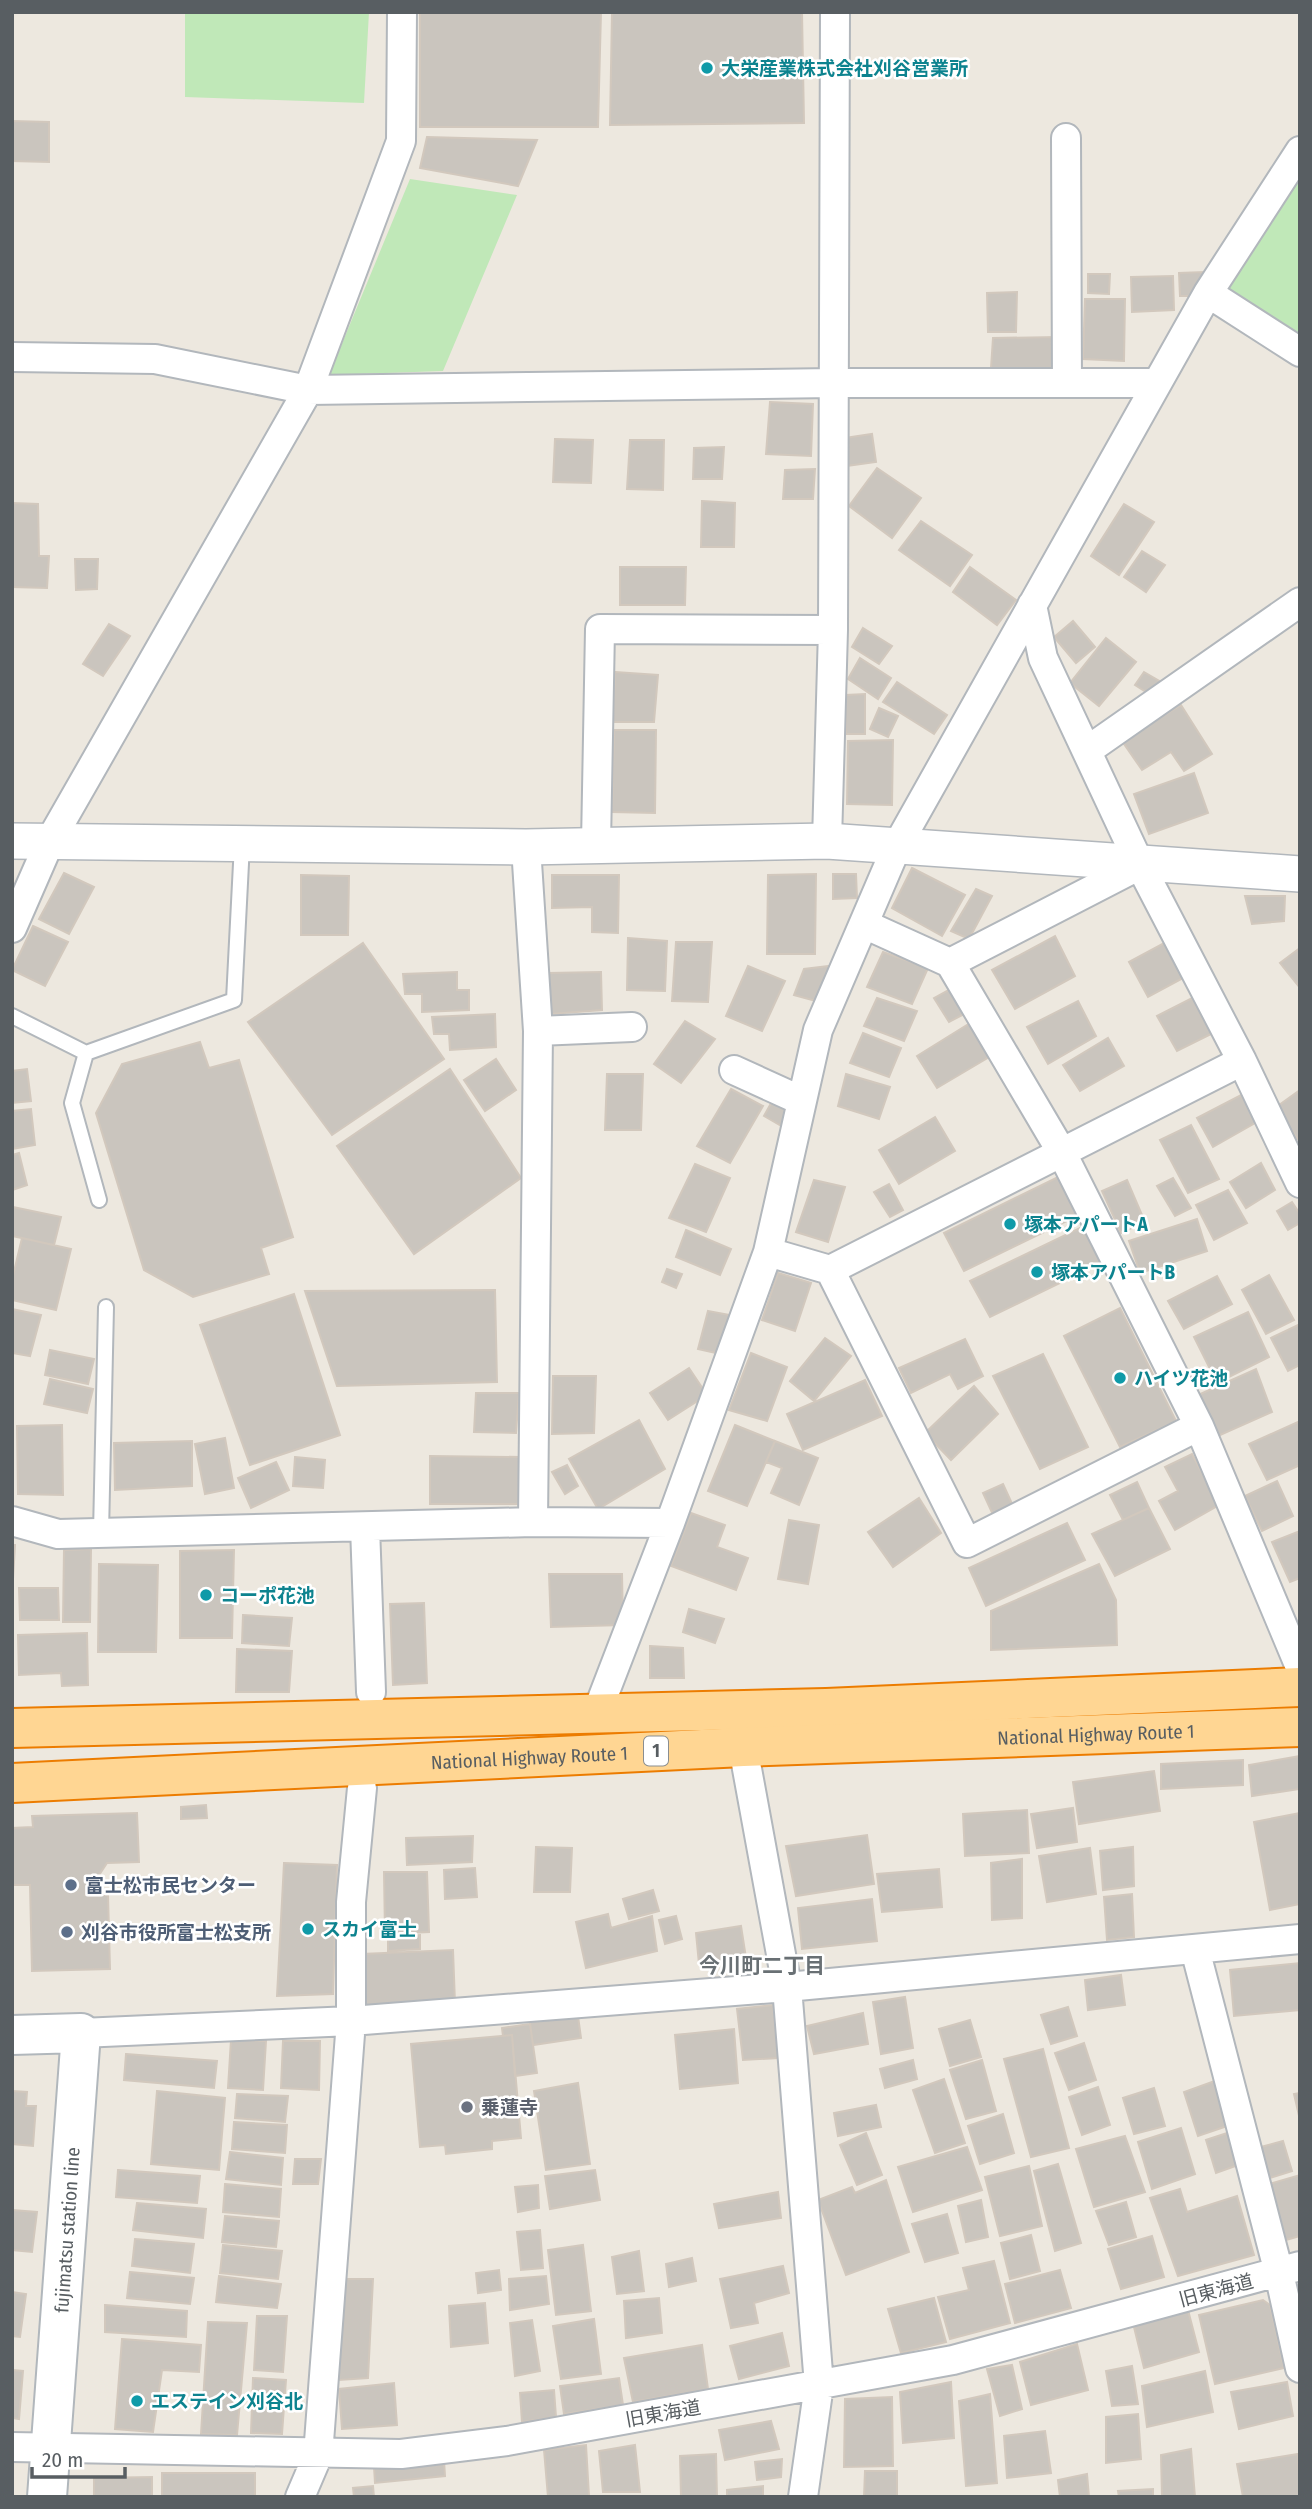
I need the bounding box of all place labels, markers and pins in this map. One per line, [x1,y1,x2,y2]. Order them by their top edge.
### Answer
place label: 大栄産業株式会社刈谷営業所 [721,57,968,80]
marker: 大栄産業株式会社刈谷営業所 [699,60,715,76]
place label: 塚本アパートA [1024,1213,1149,1236]
marker: 塚本アパートA [1002,1216,1018,1232]
place label: 塚本アパートB [1051,1261,1176,1284]
marker: 塚本アパートB [1029,1264,1045,1280]
place label: ハイツ花池 [1134,1367,1229,1390]
marker: ハイツ花池 [1112,1370,1128,1386]
place label: コーポ花池 [220,1584,315,1607]
marker: コーポ花池 [198,1587,214,1603]
place label: 富士松市民センター [85,1874,256,1897]
marker: 富士松市民センター [63,1877,79,1893]
place label: スカイ富士 [322,1918,417,1941]
place label: 刈谷市役所富士松支所 [81,1921,271,1944]
marker: スカイ富士 [300,1921,316,1937]
marker: 刈谷市役所富士松支所 [59,1924,75,1940]
place label: 乗蓮寺 [481,2096,538,2119]
marker: 乗蓮寺 [459,2099,475,2115]
place label: エステイン刈谷北 [151,2390,303,2413]
marker: エステイン刈谷北 [129,2393,145,2409]

